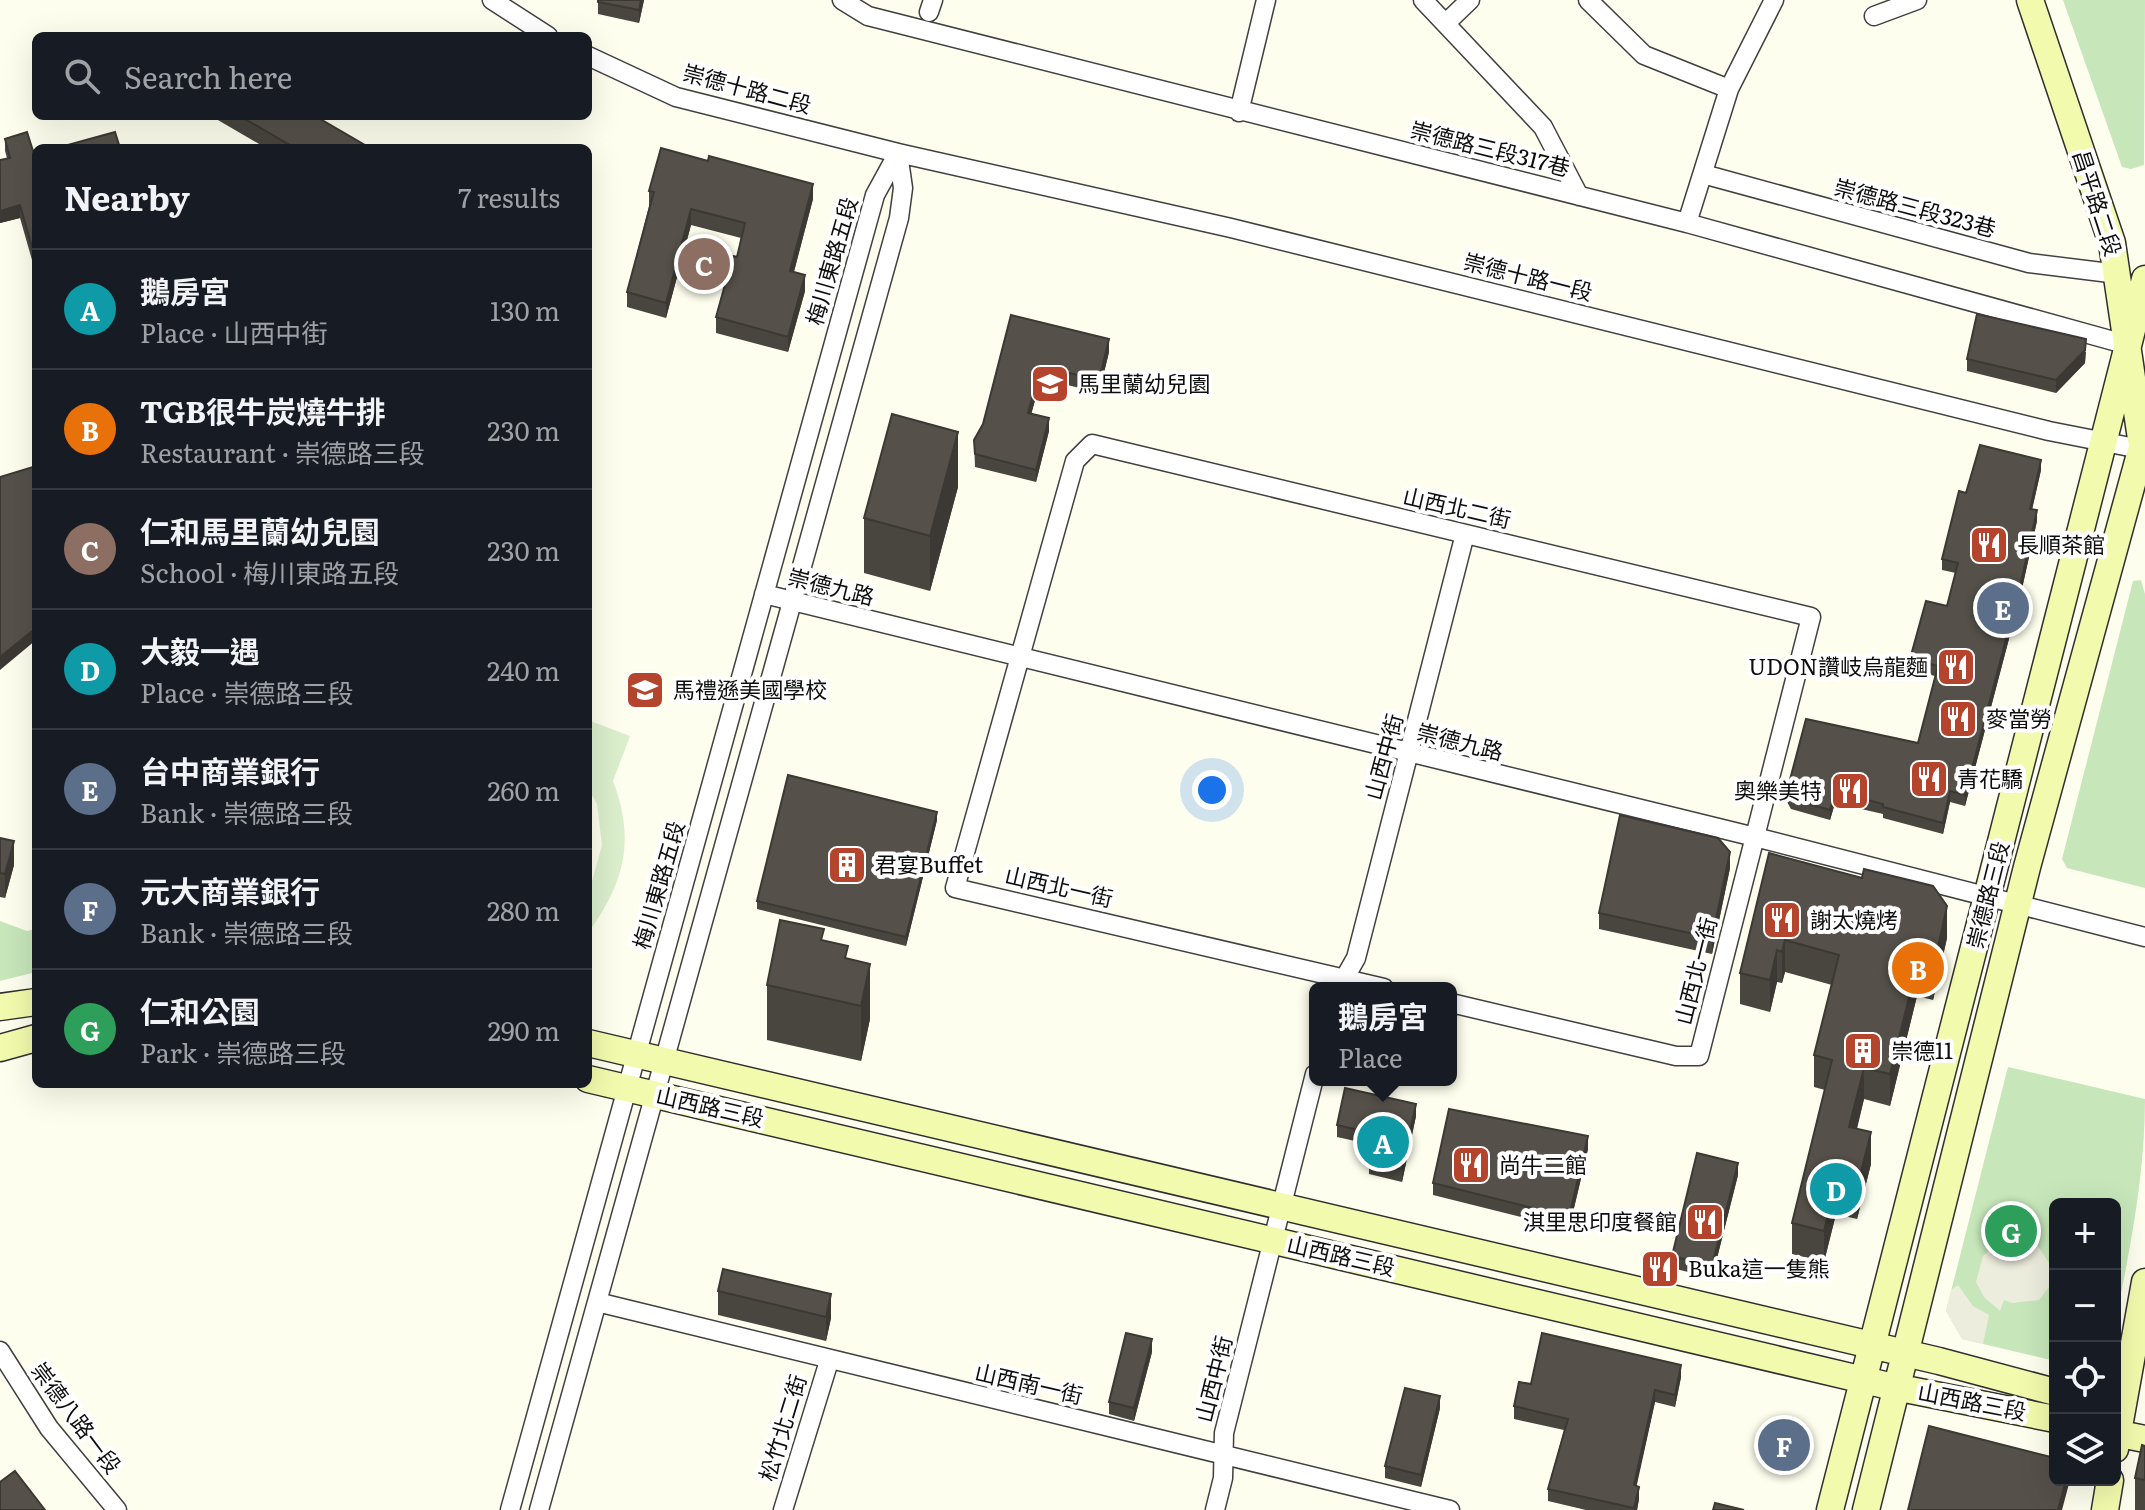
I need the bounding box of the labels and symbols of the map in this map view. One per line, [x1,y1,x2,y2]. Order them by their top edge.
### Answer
street label: 崇德十路二段 [679,55,815,121]
street label: 崇德路三段317巷 [1407,112,1574,183]
street label: 昌平路二段 [2066,145,2131,260]
street label: 崇德路三段323巷 [1831,169,2000,244]
street label: 梅川東路五段 [797,193,865,329]
pin: C [678,234,730,294]
street label: 崇德十路一段 [1460,244,1596,308]
school or university icon: 馬里蘭幼兒園 [1029,363,1071,405]
place label: 馬里蘭幼兒園 [1078,366,1210,399]
street label: 山西北二街 [1400,478,1515,535]
restaurant icon: 長順茶館 [1968,524,2010,566]
place label: 長順茶館 [2017,527,2105,560]
street label: 崇德九路 [785,559,878,612]
pin: E [1977,578,2029,638]
restaurant icon: UDON讚岐烏龍麵 [1935,646,1977,688]
place label: UDON讚岐烏龍麵 [1748,649,1928,682]
school or university icon: 馬禮遜美國學校 [624,669,666,711]
place label: 馬禮遜美國學校 [673,672,827,705]
restaurant icon: 麥當勞 [1937,698,1979,740]
place label: 麥當勞 [1986,701,2052,734]
street label: 山西中街 [1355,710,1410,803]
street label: 崇德九路 [1414,714,1507,767]
restaurant icon: 青花驕 [1908,758,1950,800]
place label: 青花驕 [1957,761,2023,794]
your location [1192,770,1232,810]
restaurant icon: 奧樂美特 [1829,770,1871,812]
place label: 奧樂美特 [1734,773,1822,806]
street label: 梅川東路五段 [624,817,692,953]
street label: 崇德路三段 [1957,837,2016,952]
building icon: 君宴Buffet [826,844,868,886]
place label: 君宴Buffet [875,847,983,880]
street label: 山西北一街 [1002,857,1117,914]
restaurant icon: 謝太燒烤 [1761,899,1803,941]
place label: 謝太燒烤 [1810,902,1898,935]
street label: 山西北一街 [1665,913,1724,1028]
pin: B [1892,938,1944,998]
building icon: 崇德11 [1842,1030,1884,1072]
place label: 崇德11 [1891,1033,1953,1066]
street label: 山西路三段 [653,1077,768,1134]
pin: A [1357,1112,1409,1172]
restaurant icon: 尚牛二館 [1450,1144,1492,1186]
place label: 尚牛二館 [1499,1147,1587,1180]
pin: D [1810,1159,1862,1219]
restaurant icon: 淇里思印度餐館 [1684,1201,1726,1243]
pin: G [1985,1201,2037,1261]
place label: 淇里思印度餐館 [1523,1204,1677,1237]
street label: 山西路三段 [1284,1226,1399,1283]
restaurant icon: Buka這一隻熊 [1639,1248,1681,1290]
place label: Buka這一隻熊 [1688,1251,1830,1284]
street label: 山西中街 [1186,1332,1239,1425]
street label: 崇德八路一段 [24,1354,130,1480]
street label: 山西南一街 [972,1354,1087,1411]
street label: 松竹北二街 [750,1370,813,1485]
street label: 山西路三段 [1915,1374,2029,1427]
pin: F [1758,1415,1810,1475]

